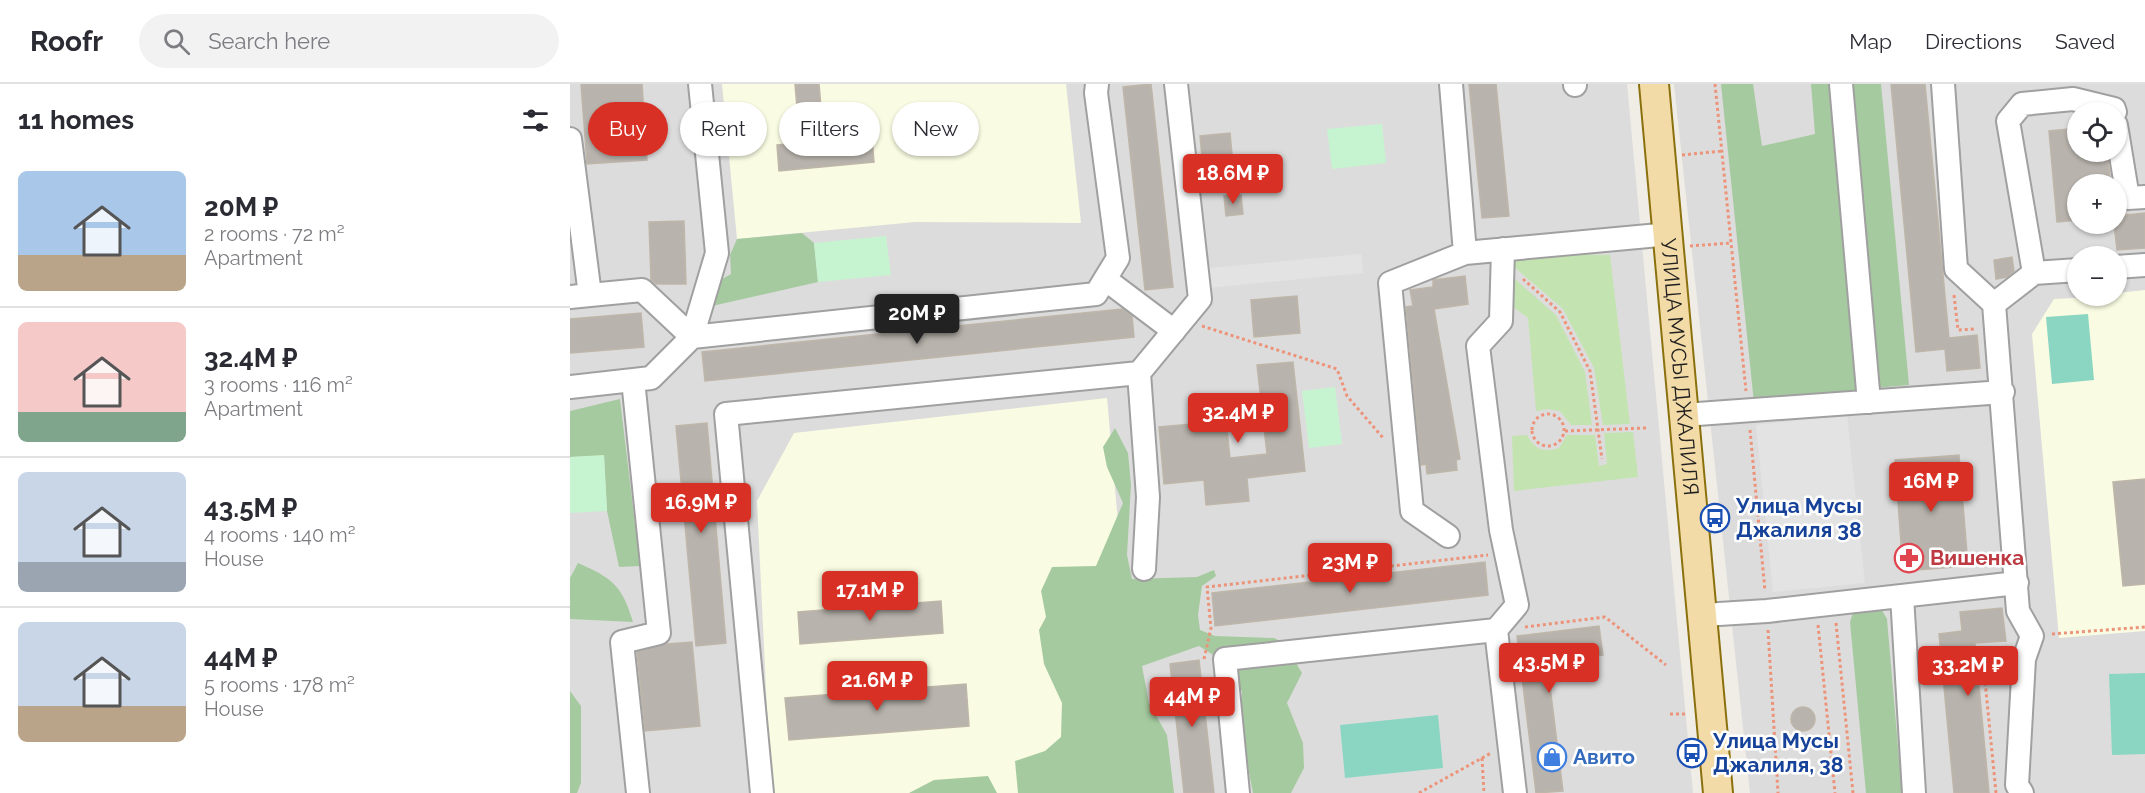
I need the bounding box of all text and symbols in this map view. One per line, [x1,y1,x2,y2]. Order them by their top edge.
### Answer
search box [139,14,559,68]
text: Roofr [30,25,103,58]
icon: search [160,25,193,58]
text: Search here [208,28,330,54]
text: Map [1849,29,1892,54]
text: Directions [1925,29,2022,54]
text: Saved [2055,29,2115,54]
chip: Buy [588,102,668,156]
chip: Rent [680,102,767,156]
chip: Filters [779,102,880,156]
chip: New [892,102,979,156]
map controls [2067,102,2127,306]
button: locate [2067,102,2127,162]
icon: filters [519,104,552,137]
text: 11 homes [18,105,134,135]
pin: 18.6M ₽ [1178,154,1288,205]
text: 18.6M ₽ [1197,161,1269,185]
button: + [2067,174,2127,234]
text: 20M ₽ [204,192,278,222]
icon: home [66,195,138,267]
text: 2 rooms · 72 m² [204,222,344,246]
street label: УЛИЦА МУСЫ ДЖАЛИЛЯ [1656,237,1704,496]
text: Apartment [204,246,303,270]
button: − [2067,246,2127,306]
pin: 20M ₽ [875,294,959,345]
text: 20M ₽ [888,301,946,325]
text: 32.4M ₽ [204,343,298,373]
icon: home [66,346,138,418]
text: 3 rooms · 116 m² [204,373,353,397]
pin: 32.4M ₽ [1183,393,1293,444]
text: Apartment [204,397,303,421]
text: 32.4M ₽ [1202,400,1274,424]
pin: 16M ₽ [1889,462,1973,513]
text: 16M ₽ [1903,469,1959,493]
pin: 16.9M ₽ [646,483,756,534]
text: 16.9M ₽ [665,490,737,514]
text: 43.5M ₽ [204,493,297,523]
place label: Улица Мусы Джалиля 38 [1735,493,1862,542]
icon: home [66,496,138,568]
bus stop icon: Улица Мусы Джалиля 38 [1699,502,1731,534]
text: 4 rooms · 140 m² [204,523,356,547]
pharmacy icon: Вишенка [1893,542,1925,574]
pin: 23M ₽ [1308,543,1392,594]
place label: Вишенка [1930,545,2024,570]
text: House [204,547,264,571]
text: 23M ₽ [1322,550,1378,574]
pin: 17.1M ₽ [815,571,925,622]
text: 17.1M ₽ [836,578,904,602]
text: 44M ₽ [204,643,278,673]
pin: 43.5M ₽ [1494,643,1604,694]
icon: home [66,646,138,718]
pin: 33.2M ₽ [1913,646,2023,697]
text: 43.5M ₽ [1513,650,1585,674]
text: 33.2M ₽ [1932,653,2004,677]
pin: 21.6M ₽ [822,661,932,712]
text: 21.6M ₽ [841,668,913,692]
text: 5 rooms · 178 m² [204,673,355,697]
pin: 44M ₽ [1150,677,1234,728]
text: 44M ₽ [1164,684,1220,708]
text: House [204,697,264,721]
place label: Улица Мусы Джалиля, 38 [1712,728,1843,777]
bus stop icon: Улица Мусы Джалиля, 38 [1676,737,1708,769]
shop icon: Авито [1536,741,1568,773]
place label: Авито [1573,744,1635,769]

